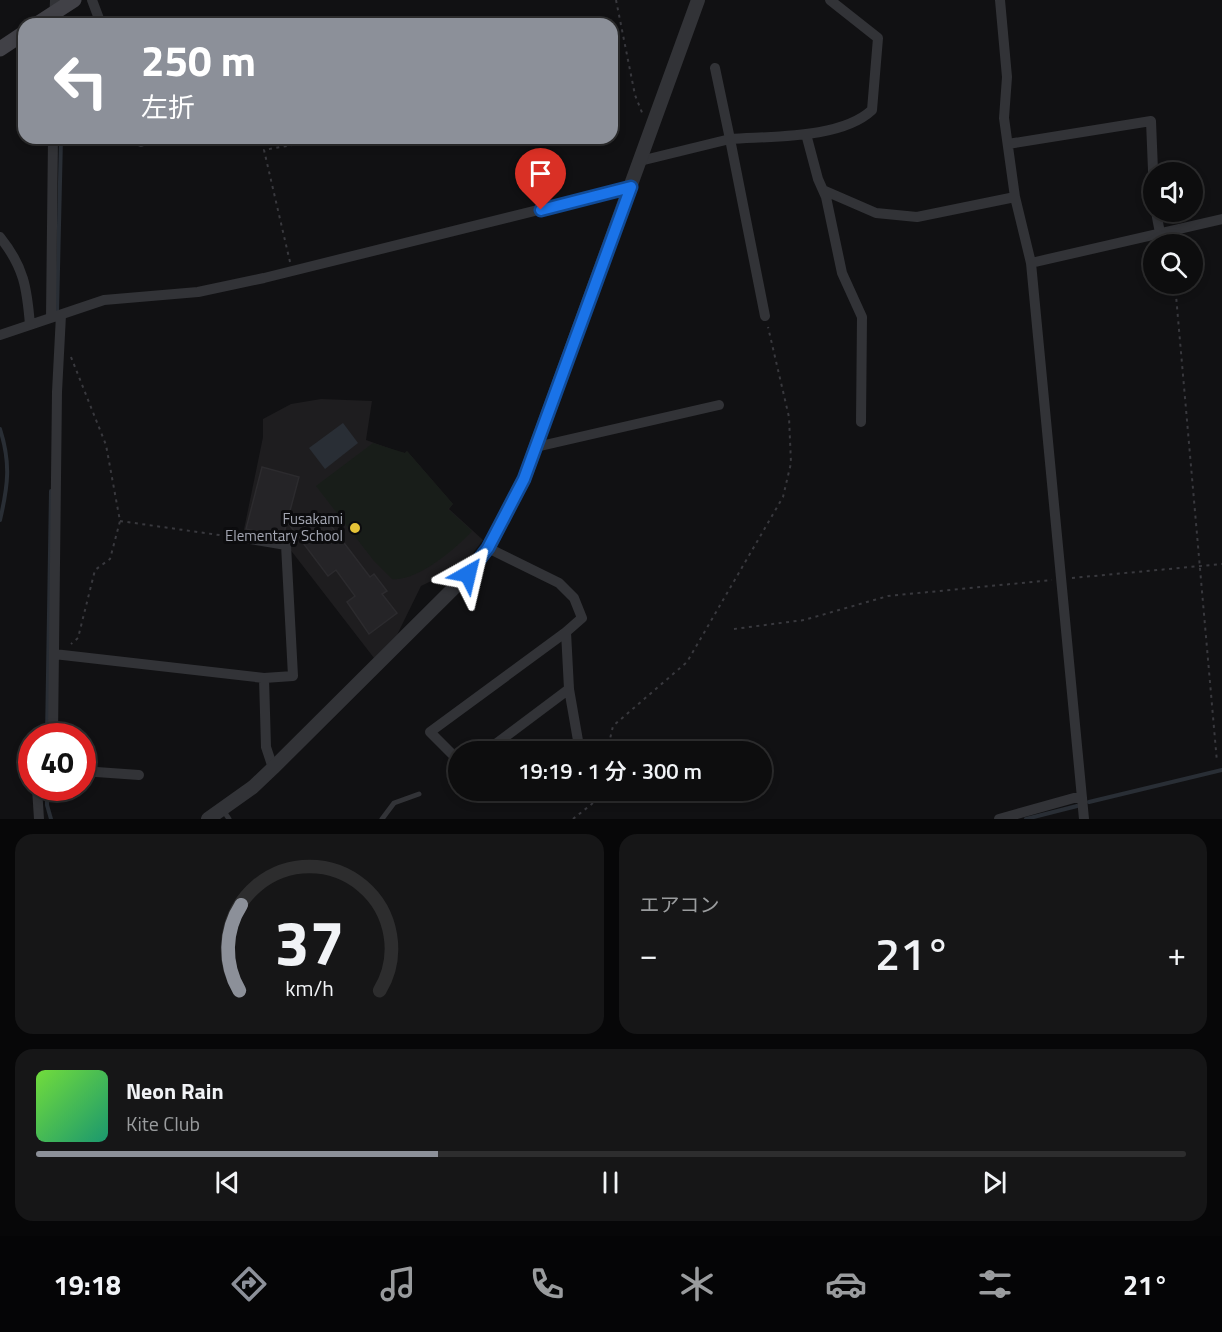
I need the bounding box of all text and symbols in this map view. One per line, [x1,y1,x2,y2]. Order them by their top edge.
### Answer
text: 250 m [141,28,256,92]
icon: left [42,42,120,120]
text: 左折 [141,86,195,127]
pin [515,148,566,210]
icon: arrive [524,157,557,190]
map controls [1143,162,1203,294]
button: sound [1143,162,1203,222]
button: search [1143,234,1203,294]
place label: Fusakami Elementary School [225,507,343,547]
marker: Fusakami Elementary School [348,521,362,535]
position arrow [436,542,500,606]
speed limit sign: 40 [18,723,96,801]
text: 19:19 · 1 分 · 300 m [518,754,702,788]
text: エアコン [640,889,720,920]
text: 37 [274,894,344,989]
text: 21° [875,919,951,987]
text: − [640,929,658,979]
text: + [1168,929,1186,979]
text: km/h [285,972,334,1004]
text: Neon Rain [126,1074,224,1108]
text: Kite Club [126,1108,200,1139]
icon: previous [211,1166,244,1199]
icon: pause [594,1166,627,1199]
icon: next [978,1166,1011,1199]
icon: directions [228,1263,270,1305]
icon: music [377,1263,419,1305]
icon: phone [526,1263,568,1305]
icon: climate [676,1263,718,1305]
icon: car [825,1263,867,1305]
icon: filters [974,1263,1016,1305]
text: 19:18 [54,1264,121,1305]
text: 21° [1123,1264,1168,1305]

